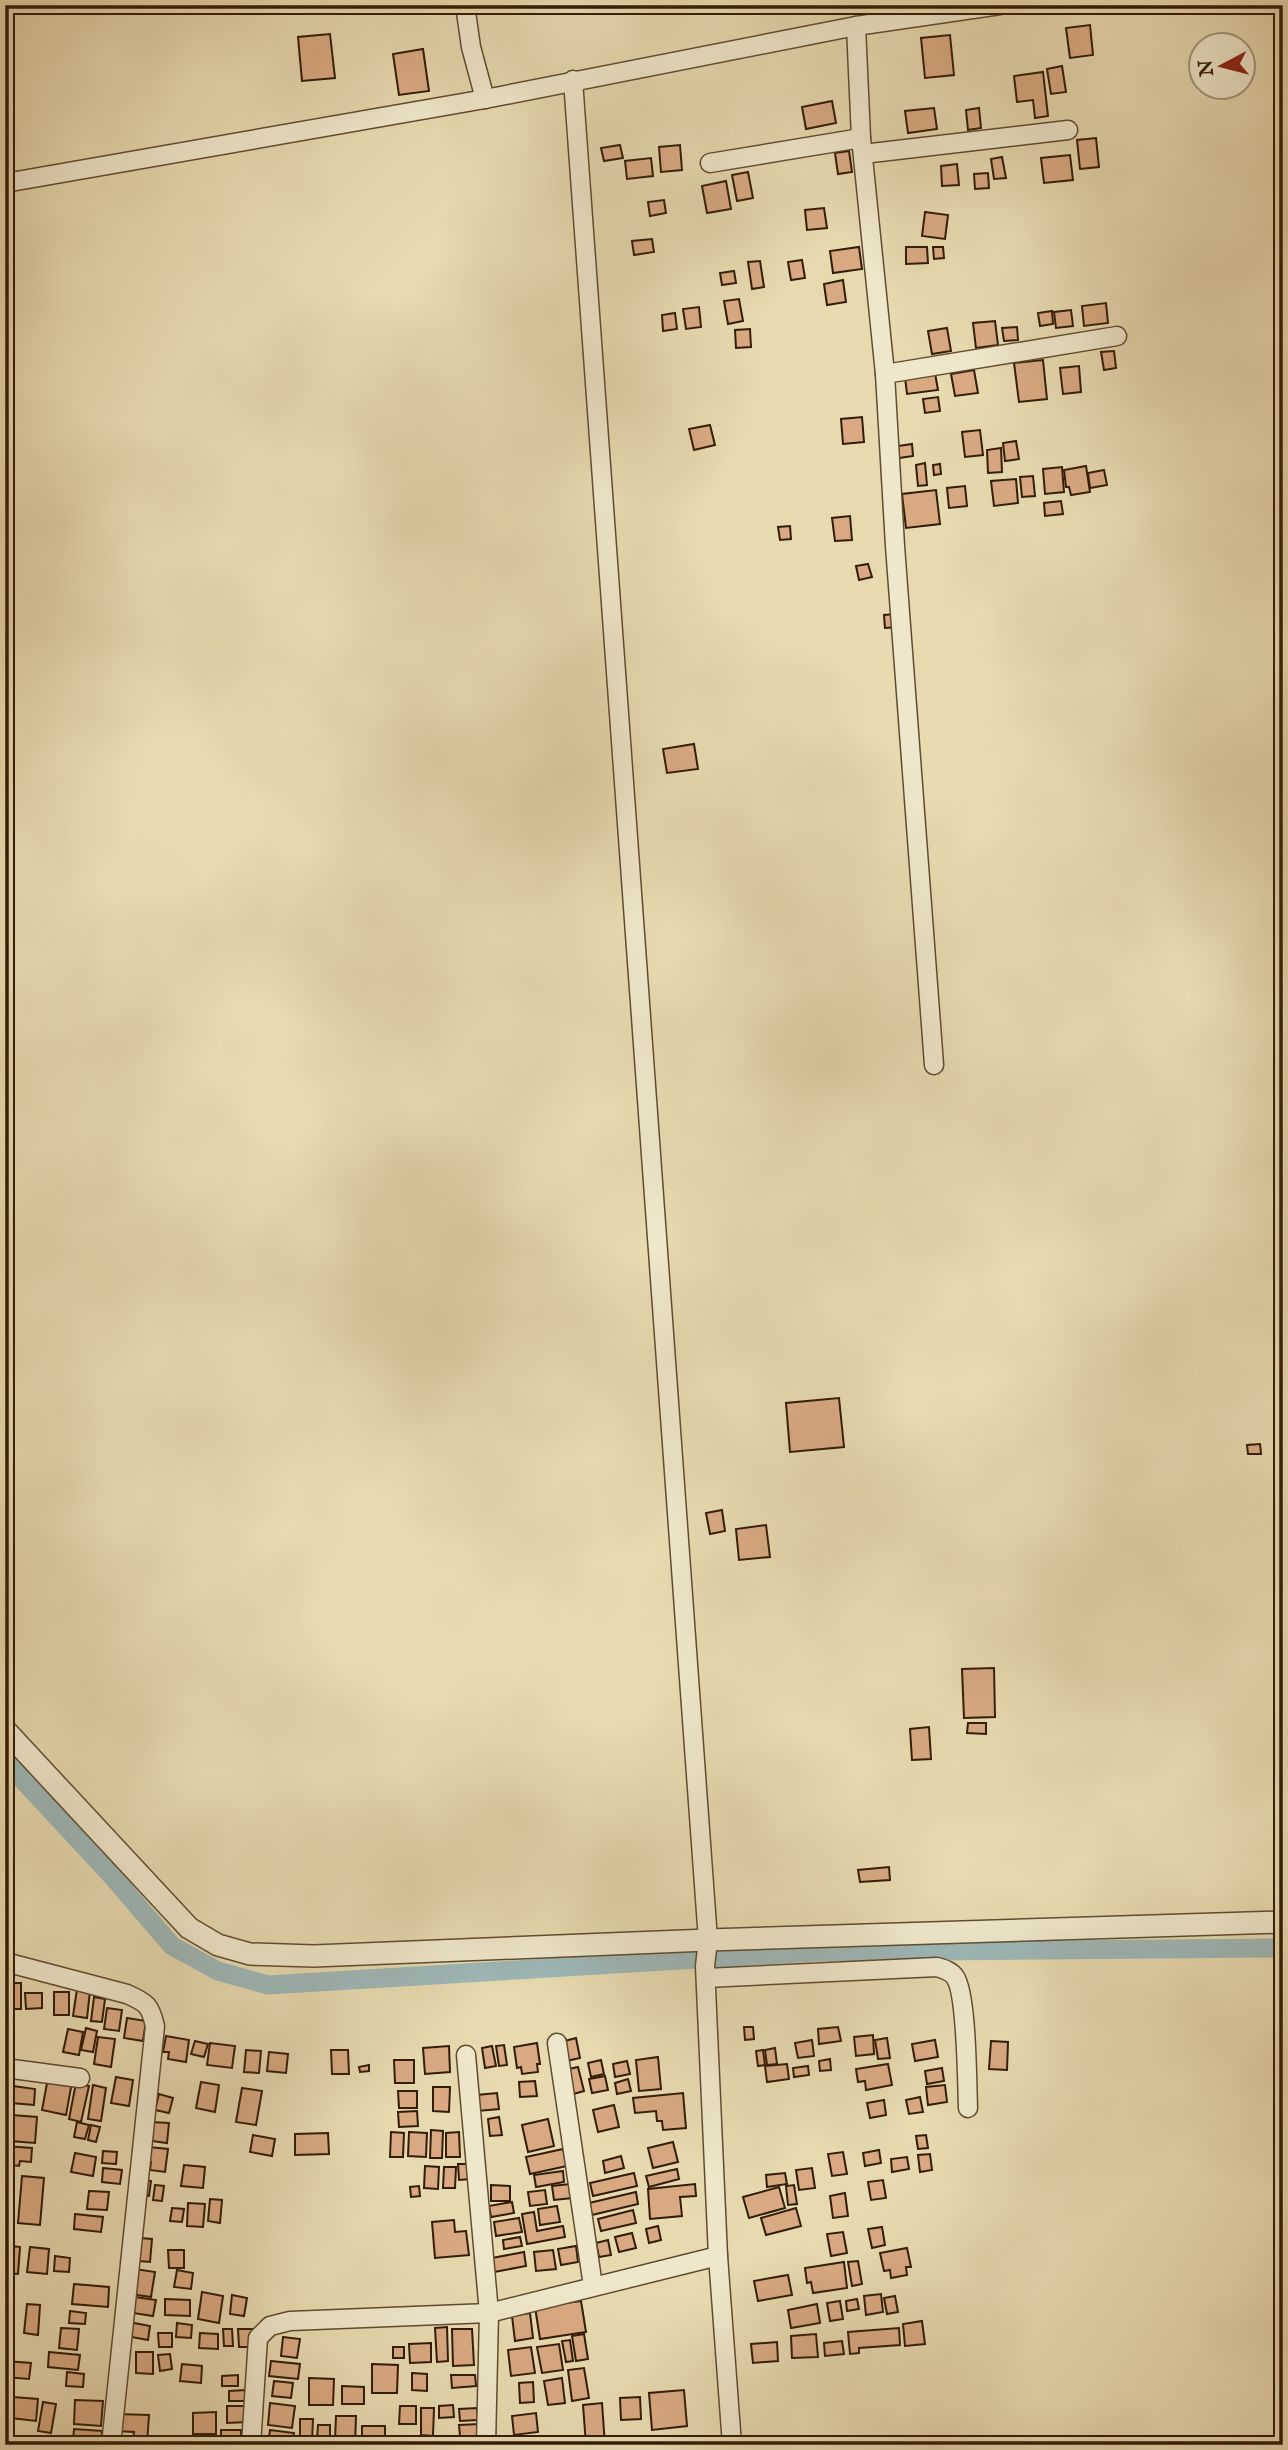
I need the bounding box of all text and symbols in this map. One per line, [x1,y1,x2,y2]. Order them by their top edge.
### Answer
north arrow [1186,32,1256,102]
text: N [1194,58,1220,78]

